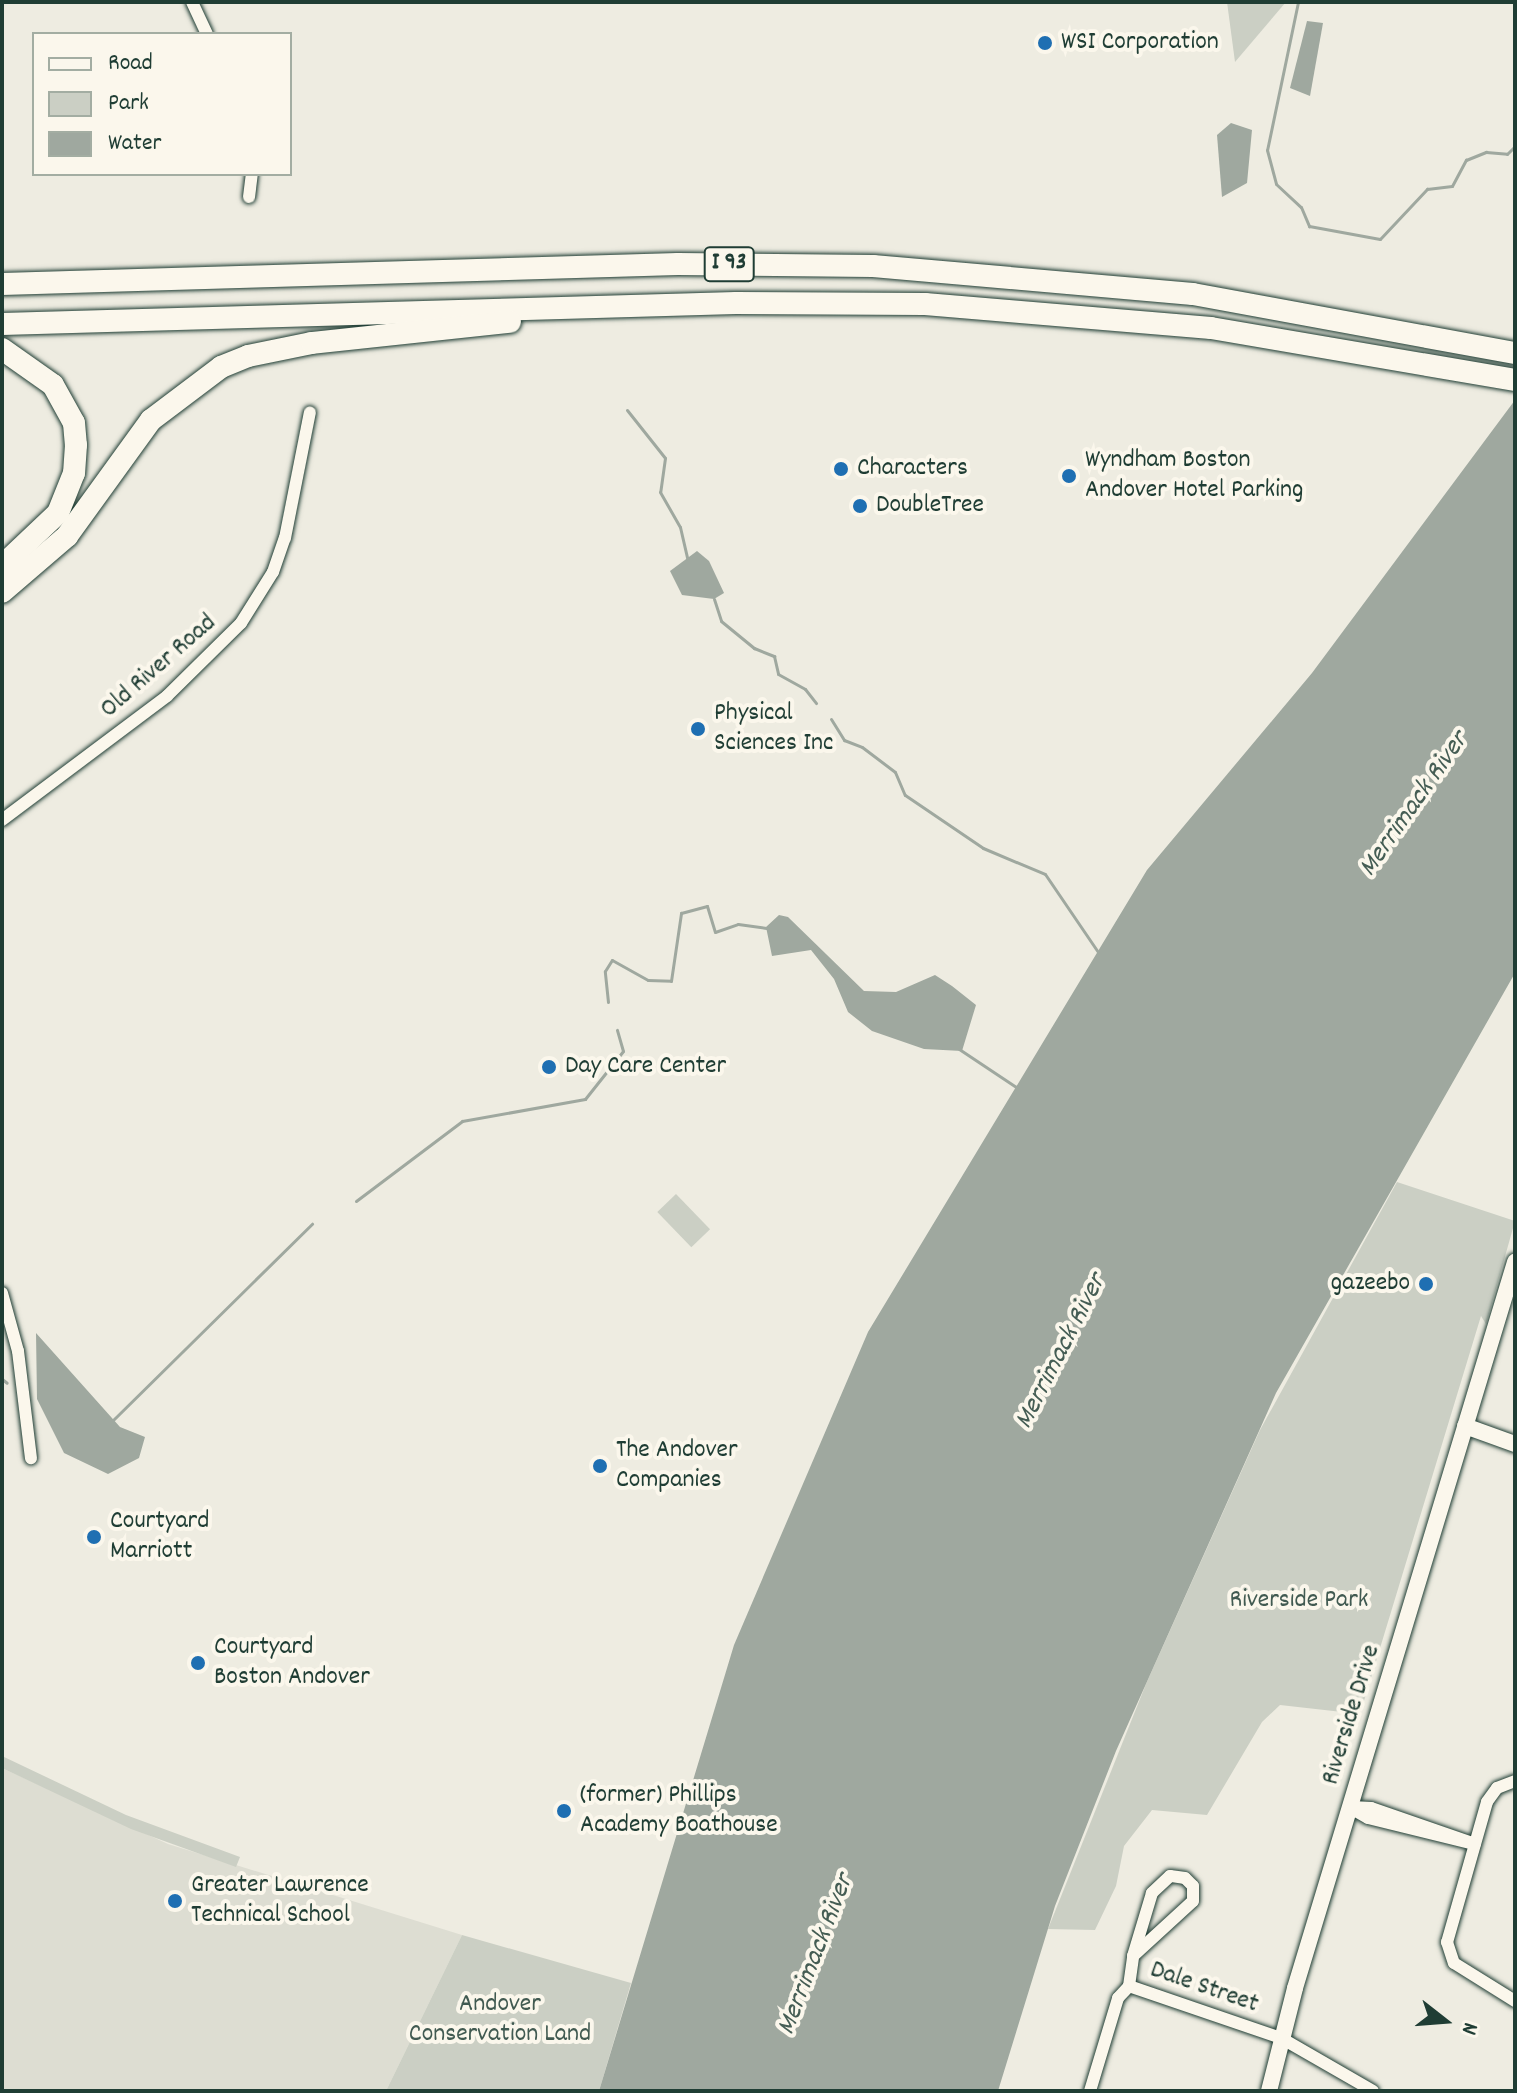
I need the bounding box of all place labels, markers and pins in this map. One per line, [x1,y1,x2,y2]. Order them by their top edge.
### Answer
place label: WSI Corporation [1061,27,1219,59]
marker: WSI Corporation [1036,34,1054,52]
place label: Wyndham Boston Andover Hotel Parking [1085,445,1303,506]
place label: Characters [857,453,968,485]
marker: Characters [832,460,850,478]
marker: Wyndham Boston Andover Hotel Parking [1060,467,1078,485]
place label: DoubleTree [876,490,984,522]
marker: DoubleTree [851,497,869,515]
place label: Physical Sciences Inc [714,698,833,760]
marker: Physical Sciences Inc [689,720,707,738]
place label: Day Care Center [565,1051,726,1083]
marker: Day Care Center [540,1058,558,1076]
place label: gazeebo [1331,1268,1410,1300]
marker: gazeebo [1417,1275,1435,1293]
place label: The Andover Companies [616,1435,738,1496]
marker: The Andover Companies [591,1457,609,1475]
place label: Courtyard Marriott [110,1506,209,1568]
marker: Courtyard Marriott [85,1528,103,1546]
place label: Courtyard Boston Andover [214,1632,370,1694]
marker: Courtyard Boston Andover [189,1654,207,1672]
place label: (former) Phillips Academy Boathouse [580,1780,778,1842]
marker: (former) Phillips Academy Boathouse [555,1802,573,1820]
place label: Greater Lawrence Technical School [191,1870,369,1932]
marker: Greater Lawrence Technical School [166,1892,184,1910]

